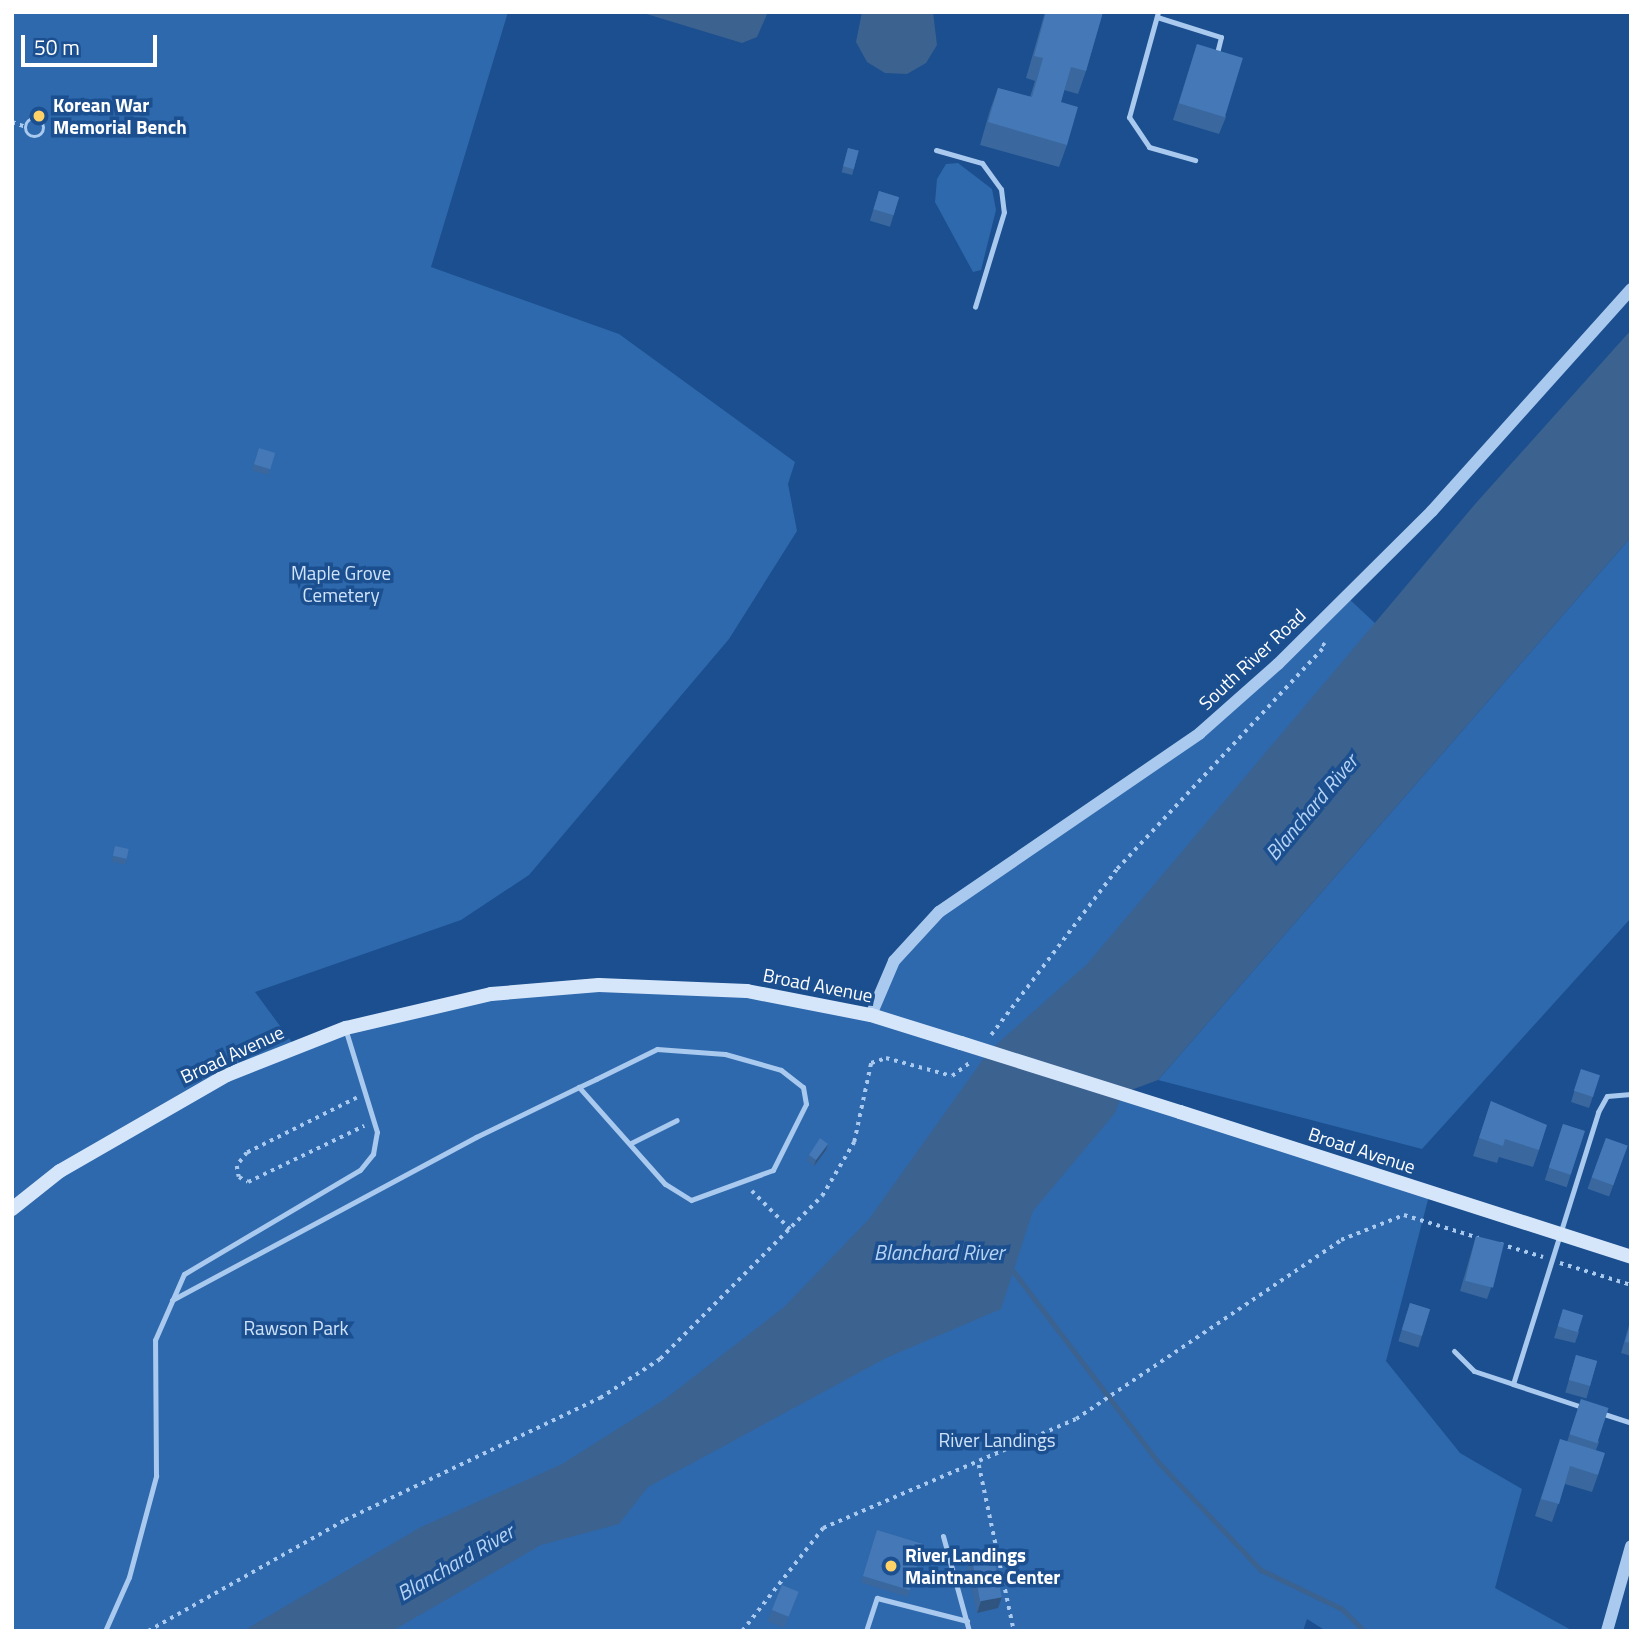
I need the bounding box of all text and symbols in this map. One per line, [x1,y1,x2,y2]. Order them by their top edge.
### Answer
scale bar [24,21,161,65]
text: 50 m [34,31,80,63]
place label: Korean War Memorial Bench [53,94,187,138]
marker: Korean War Memorial Bench [31,108,47,124]
park label: Maple Grove Cemetery [291,562,391,606]
street label: South River Road [1194,604,1310,714]
water label: Blanchard River [1259,749,1363,865]
street label: Broad Avenue [761,963,875,1007]
street label: Broad Avenue [177,1020,287,1088]
street label: Broad Avenue [1306,1122,1418,1178]
water label: Blanchard River [874,1239,1004,1265]
park label: Rawson Park [243,1317,349,1339]
park label: River Landings [938,1429,1056,1451]
water label: Blanchard River [392,1519,518,1605]
place label: River Landings Maintnance Center [905,1544,1060,1588]
marker: River Landings Maintnance Center [883,1558,899,1574]

